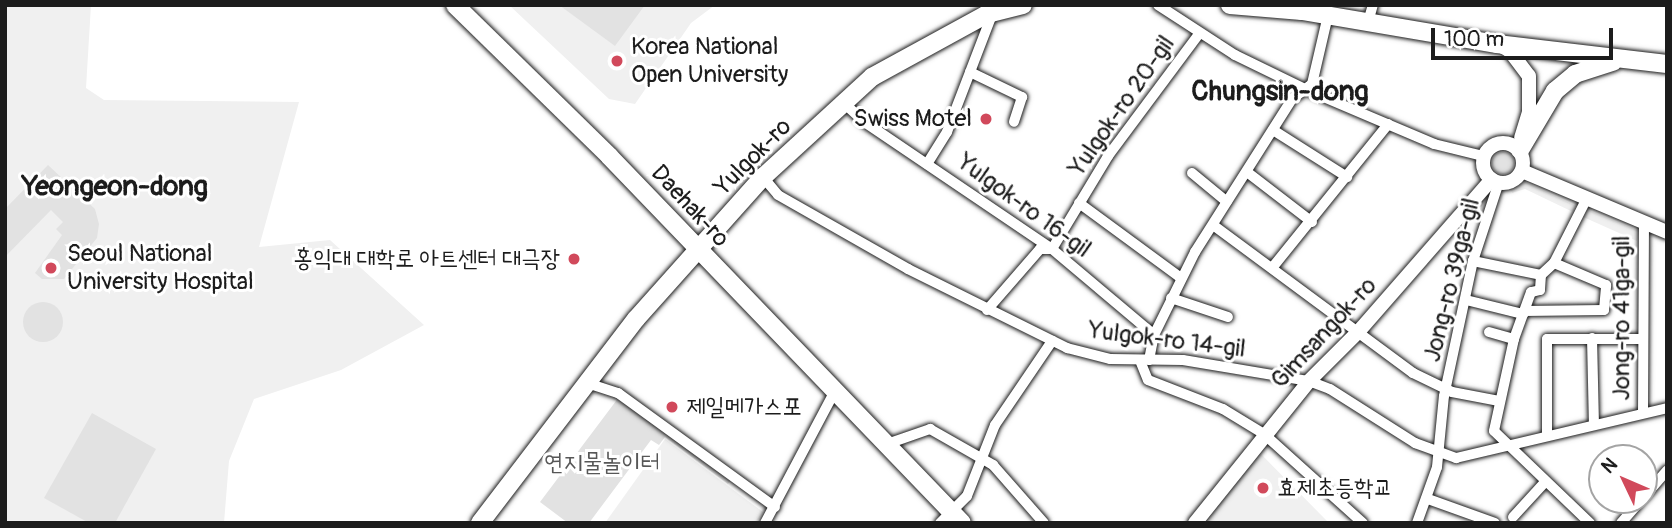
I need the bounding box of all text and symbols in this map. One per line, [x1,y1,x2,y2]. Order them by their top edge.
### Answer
scale bar [1434,14,1616,58]
text: 100 m [1444,26,1504,53]
street label: Yulgok-ro 20-gil [1063,30,1181,182]
place label: Korea National Open University [631,33,788,89]
marker: Korea National Open University [609,53,625,69]
district label: Chungsin-dong [1191,75,1369,109]
place label: Swiss Motel [853,105,972,133]
marker: Swiss Motel [978,111,994,127]
street label: Yulgok-ro [708,112,798,202]
street label: Yulgok-ro 16-gil [952,148,1096,264]
street label: Daehak-ro [645,159,735,253]
district label: Yeongeon-dong [22,170,208,204]
street label: Jong-ro 39ga-gil [1418,195,1486,365]
street label: Jong-ro 41ga-gil [1608,235,1636,401]
place label: Seoul National University Hospital [67,240,254,296]
place label: 홍익대 대학로 아트센터 대극장 [293,245,560,273]
marker: 홍익대 대학로 아트센터 대극장 [566,251,582,267]
marker: Seoul National University Hospital [41,258,61,278]
street label: Gimsangok-ro [1265,271,1383,395]
street label: Yulgok-ro 14-gil [1087,316,1247,364]
place label: 제일메가스포 [686,393,802,421]
marker: 제일메가스포 [664,399,680,415]
north arrow [1588,444,1658,514]
park label: 연지물놀이터 [544,449,660,477]
text: N [1596,453,1622,479]
place label: 효제초등학교 [1277,474,1393,502]
marker: 효제초등학교 [1255,480,1271,496]

